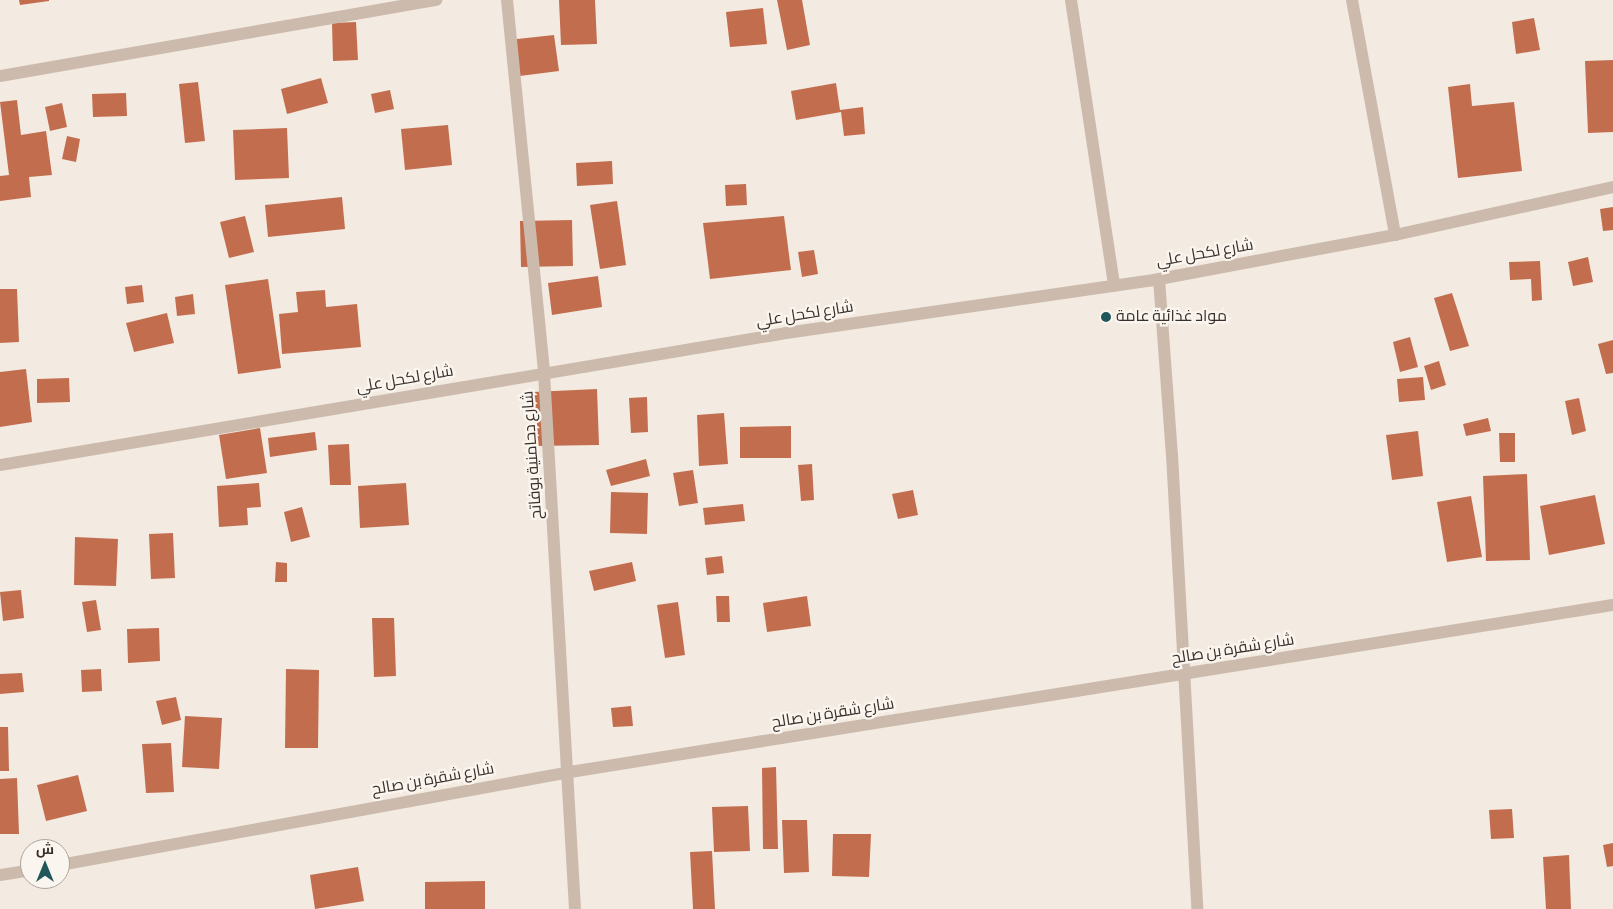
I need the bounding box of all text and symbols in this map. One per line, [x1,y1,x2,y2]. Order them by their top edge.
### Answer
street label: شارع لكحل علي [1155,236,1255,272]
street label: شارع لكحل علي [755,298,855,332]
place label: مواد غذائية عامة [1116,307,1227,327]
marker: مواد غذائية عامة [1100,311,1112,323]
street label: شارع لكحل علي [355,362,455,398]
street label: شارع دحامنية بوفاتح [519,390,547,520]
street label: شارع شقرة بن صالح [1170,631,1296,669]
street label: شارع شقرة بن صالح [770,695,896,733]
street label: شارع شقرة بن صالح [370,760,496,800]
north arrow [20,839,70,889]
text: ش [36,841,54,858]

